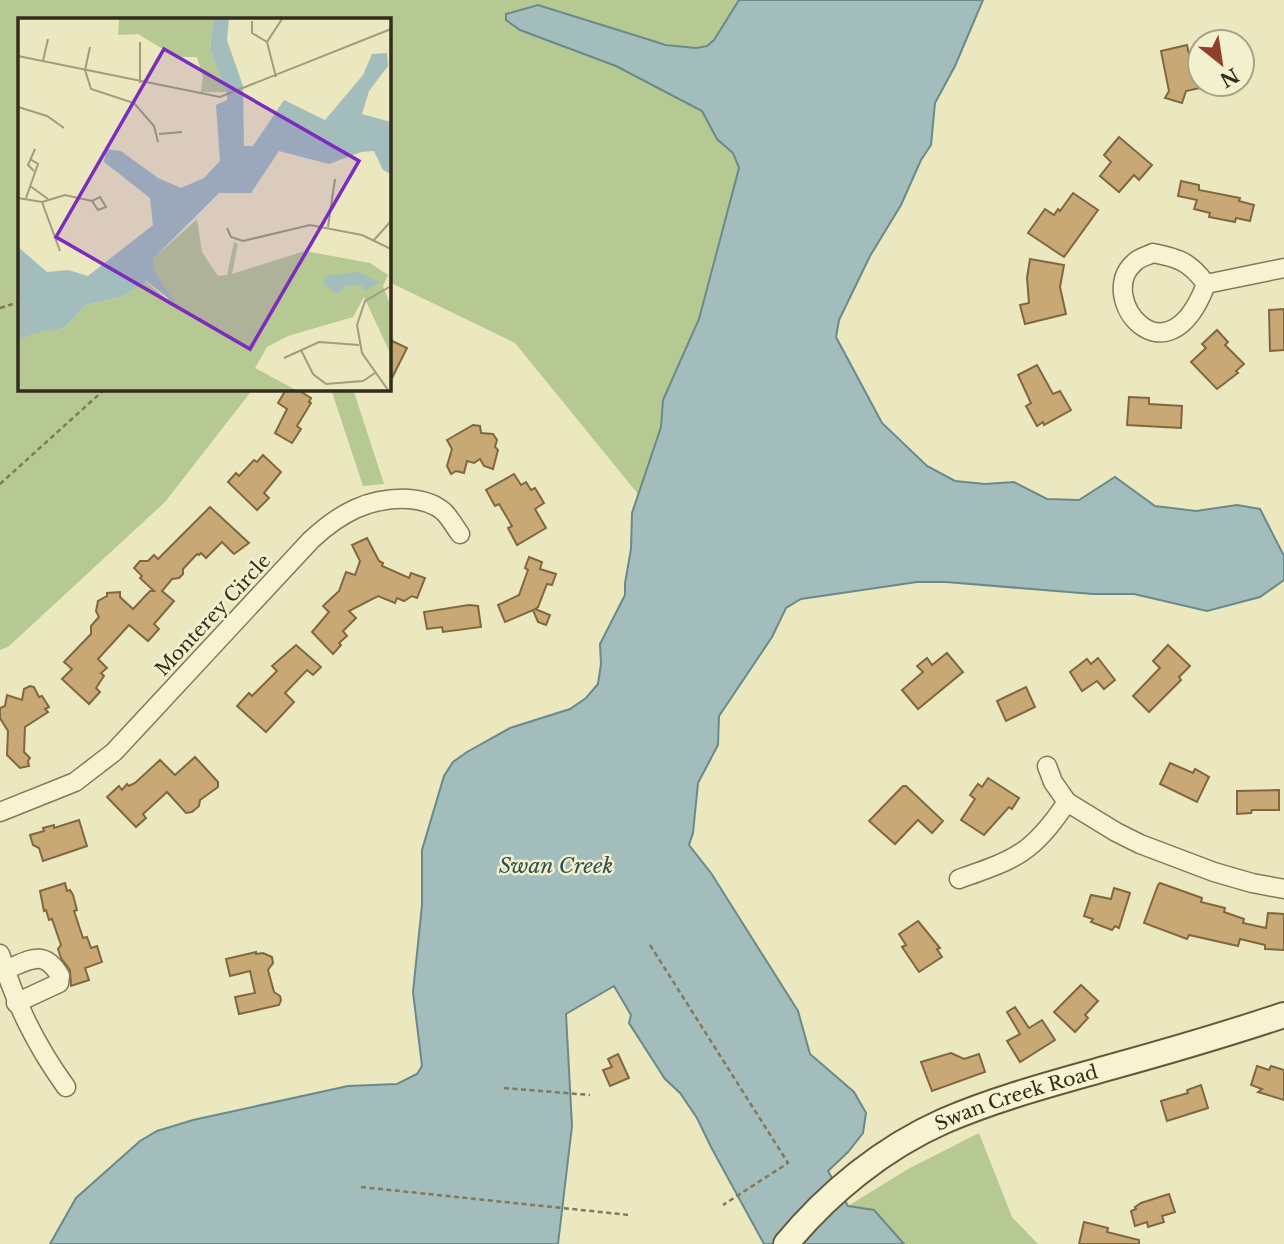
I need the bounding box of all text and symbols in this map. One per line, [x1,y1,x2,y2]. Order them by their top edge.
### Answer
inset map [18,18,390,390]
north arrow [1186,28,1256,98]
text: N [1216,63,1243,92]
street label: Monterey Circle [151,549,275,681]
water label: Swan Creek [499,853,613,879]
street label: Swan Creek Road [931,1060,1101,1135]

